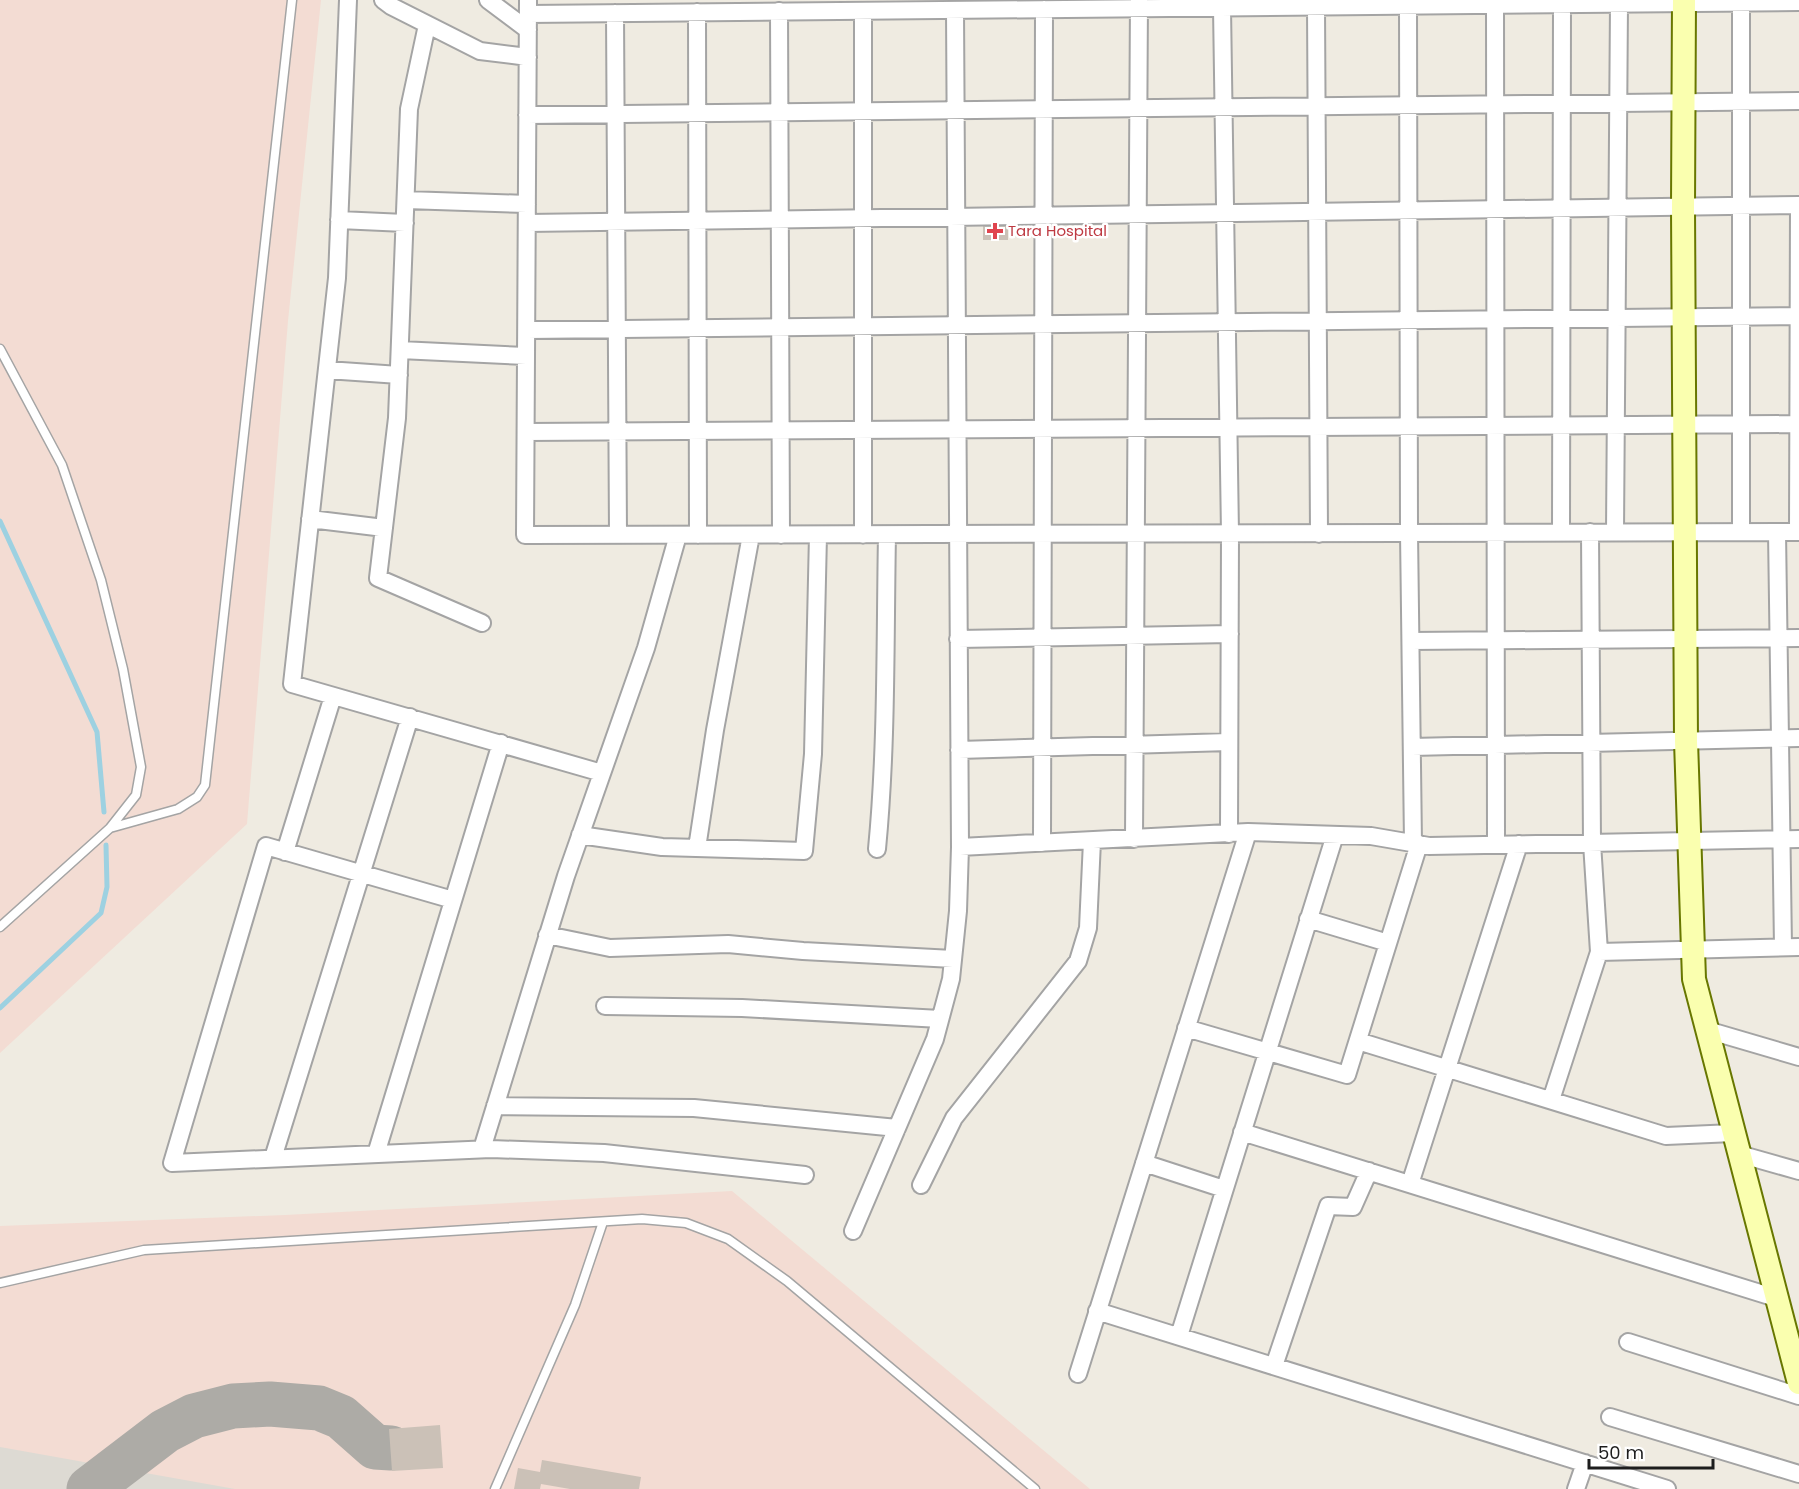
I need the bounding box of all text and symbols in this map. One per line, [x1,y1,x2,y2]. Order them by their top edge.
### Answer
place label: Tara Hospital [1008,220,1107,241]
marker: Tara Hospital [986,222,1004,240]
scale bar [1589,1432,1714,1470]
text: 50 m [1598,1440,1644,1465]

